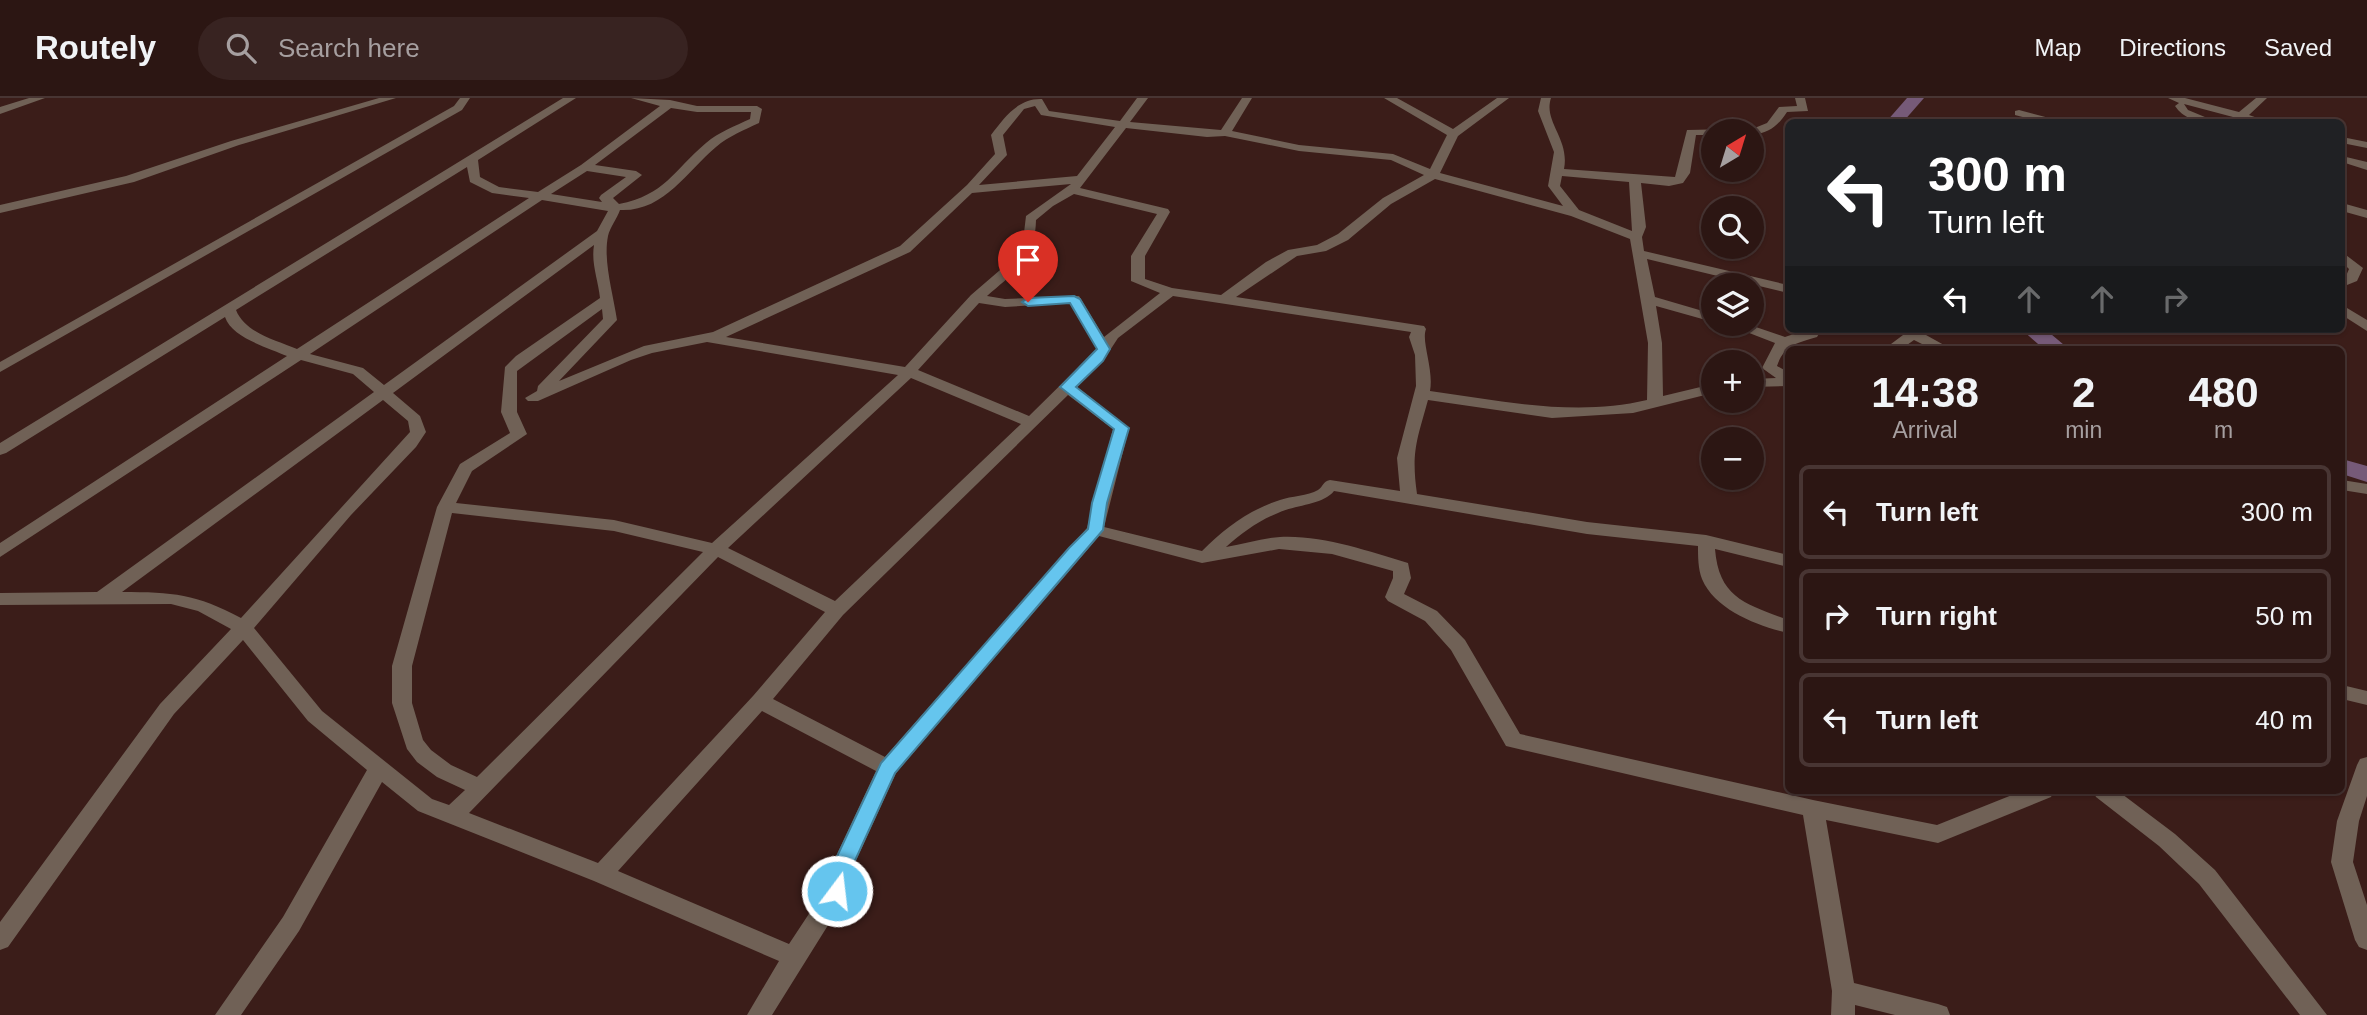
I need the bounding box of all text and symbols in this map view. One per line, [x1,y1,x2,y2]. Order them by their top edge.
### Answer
search box [198,17,688,80]
text: Routely [35,29,156,66]
icon: search [222,29,260,67]
text: Search here [278,33,420,63]
text: Map [2035,34,2081,61]
text: Directions [2119,34,2226,61]
text: Saved [2264,34,2332,61]
north arrow [1701,119,1764,182]
map controls [1701,119,1764,490]
icon: left [1813,147,1904,238]
text: 300 m [1928,147,2067,201]
button: search [1701,196,1764,259]
text: Turn left [1928,204,2044,240]
pin [998,230,1058,302]
icon: arrive [1009,241,1047,279]
button: layers [1701,273,1764,336]
icon: left [1937,280,1975,318]
icon: ahead [2010,280,2048,318]
icon: ahead [2083,280,2121,318]
icon: right [2156,280,2194,318]
button: + [1701,350,1764,413]
text: 14:38 [1871,369,1979,416]
text: 2 [2072,369,2095,416]
text: 480 [2189,369,2259,416]
text: Arrival [1892,417,1958,443]
text: min [2065,417,2102,443]
text: m [2214,417,2233,443]
button: − [1701,427,1764,490]
icon: left [1817,493,1855,531]
text: Turn left [1876,497,1978,527]
text: 300 m [2241,497,2313,527]
icon: right [1817,597,1855,635]
text: Turn right [1876,601,1997,631]
text: 50 m [2255,601,2313,631]
icon: left [1817,701,1855,739]
text: Turn left [1876,705,1978,735]
text: 40 m [2255,705,2313,735]
position arrow [800,854,874,928]

